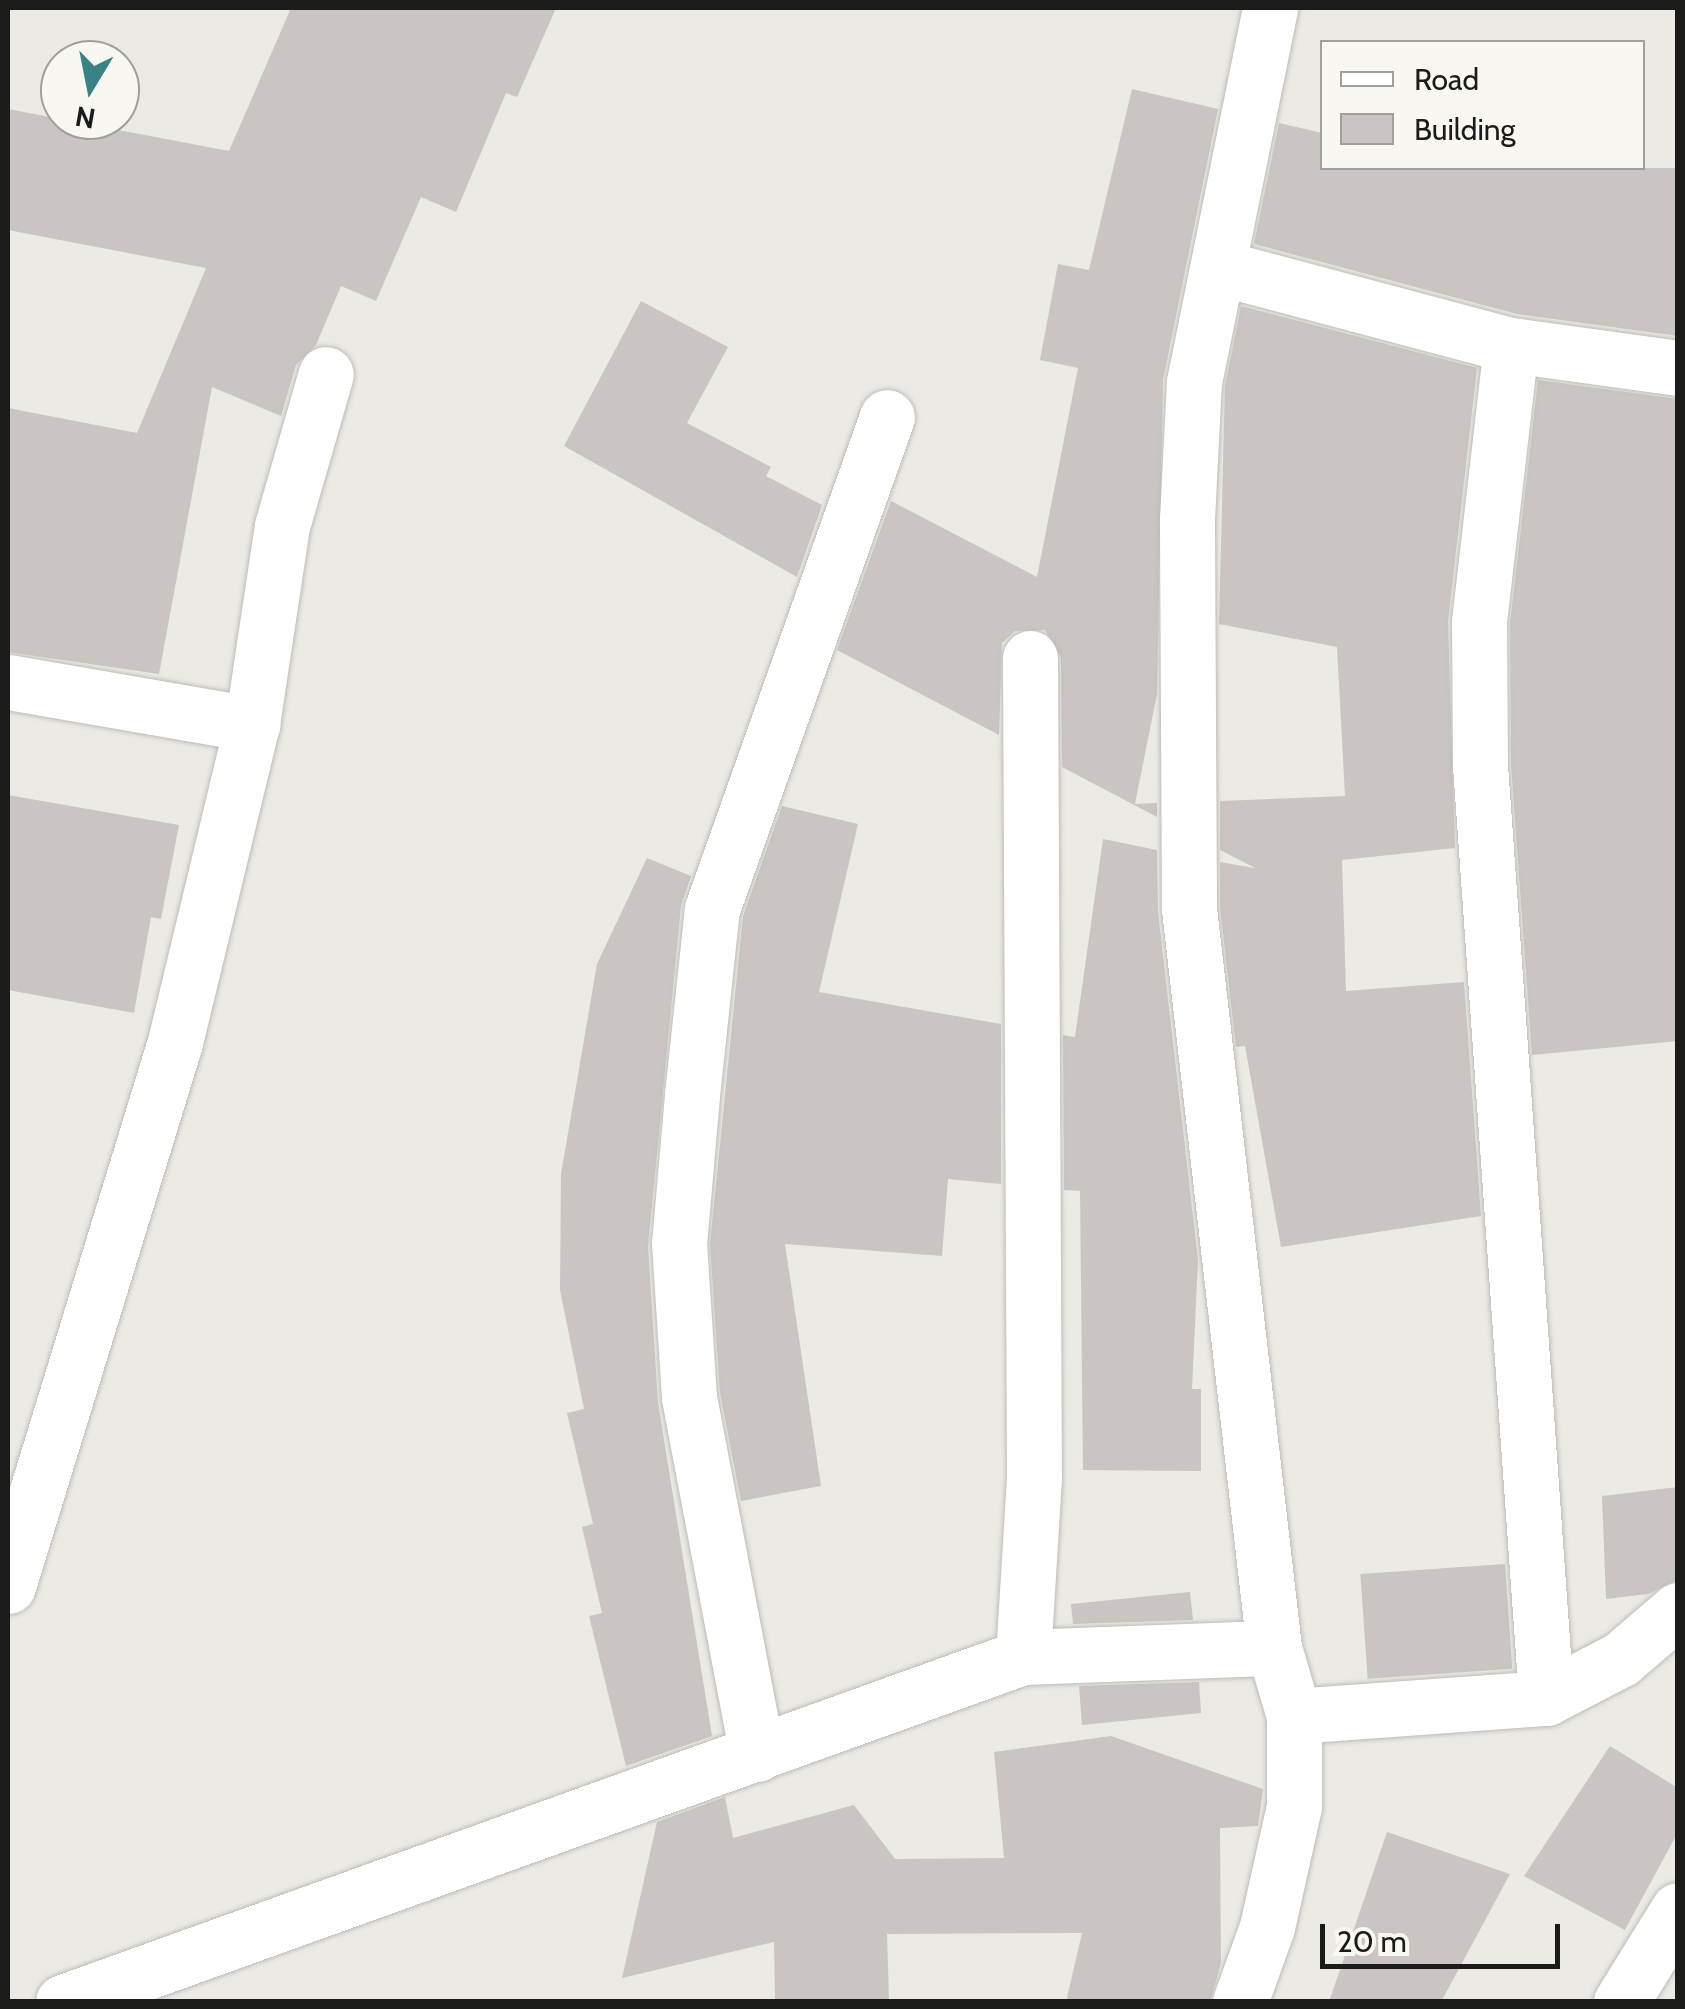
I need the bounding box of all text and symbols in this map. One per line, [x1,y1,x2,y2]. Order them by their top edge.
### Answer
north arrow [40,40,140,140]
legend [1320,40,1645,170]
text: Road [1414,61,1479,98]
text: N [72,99,98,136]
text: Building [1414,111,1516,148]
scale bar [1325,1904,1565,1966]
text: 20 m [1337,1923,1407,1960]

